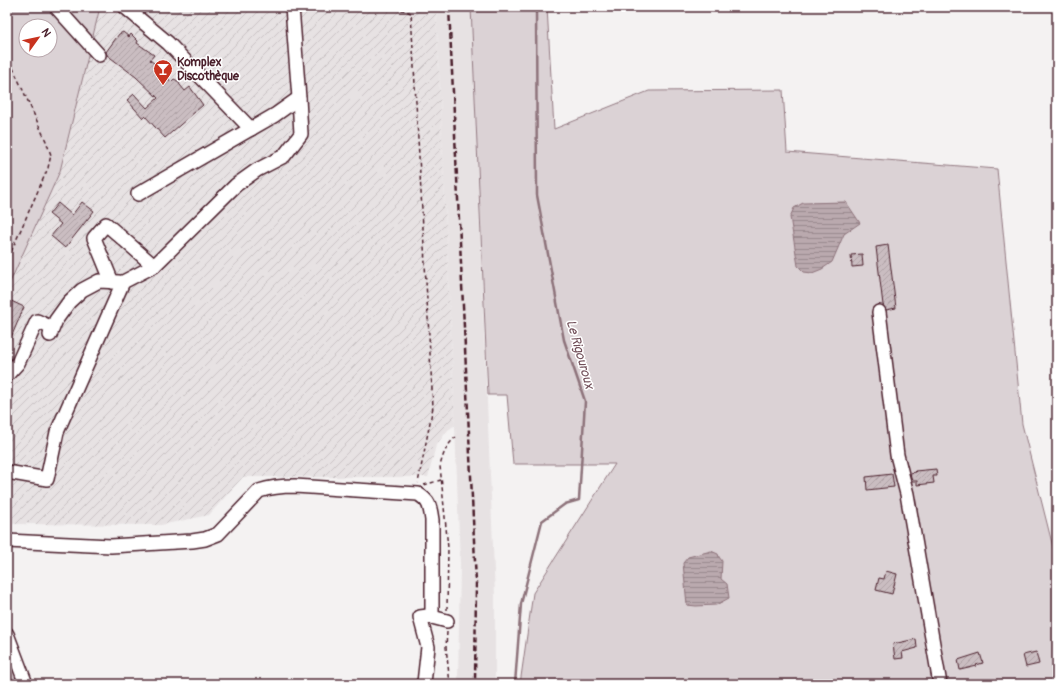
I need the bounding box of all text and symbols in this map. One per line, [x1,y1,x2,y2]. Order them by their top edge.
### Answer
north arrow [18,18,58,58]
text: N [38,26,54,40]
place label: Komplex Discothèque [177,55,240,84]
bar icon: Komplex Discothèque [152,58,174,86]
water label: Le Rigouroux [563,318,598,392]

